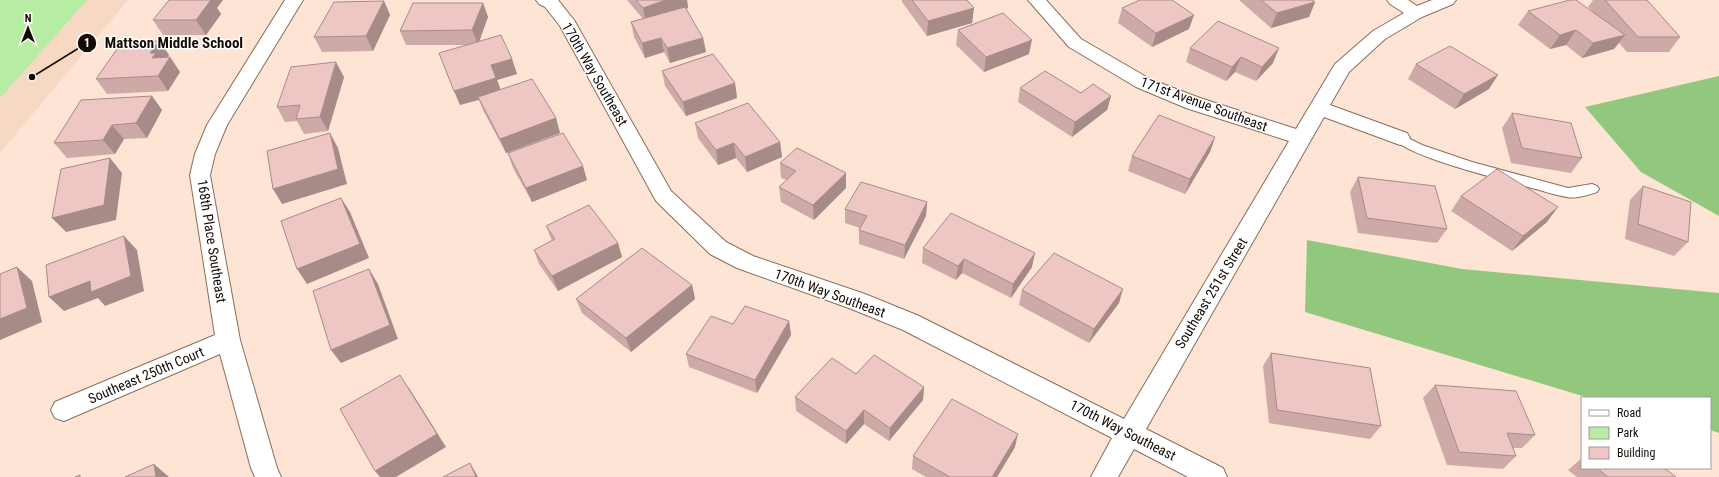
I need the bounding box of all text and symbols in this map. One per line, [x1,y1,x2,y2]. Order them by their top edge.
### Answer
north arrow [8,8,48,48]
text: N [25,12,32,25]
street label: 170th Way Southeast [559,19,631,129]
callout: Mattson Middle School [77,29,251,56]
text: Mattson Middle School [105,34,243,52]
text: 1 [84,36,90,50]
street label: 171st Avenue Southeast [1138,74,1270,134]
street label: 168th Place Southeast [194,178,230,304]
street label: Southeast 251st Street [1172,235,1250,351]
street label: 170th Way Southeast [772,266,888,320]
street label: Southeast 250th Court [86,343,206,407]
street label: 170th Way Southeast [1067,396,1179,464]
legend [1581,397,1711,469]
text: Road [1617,406,1641,420]
text: Park [1617,426,1639,440]
text: Building [1617,446,1655,460]

